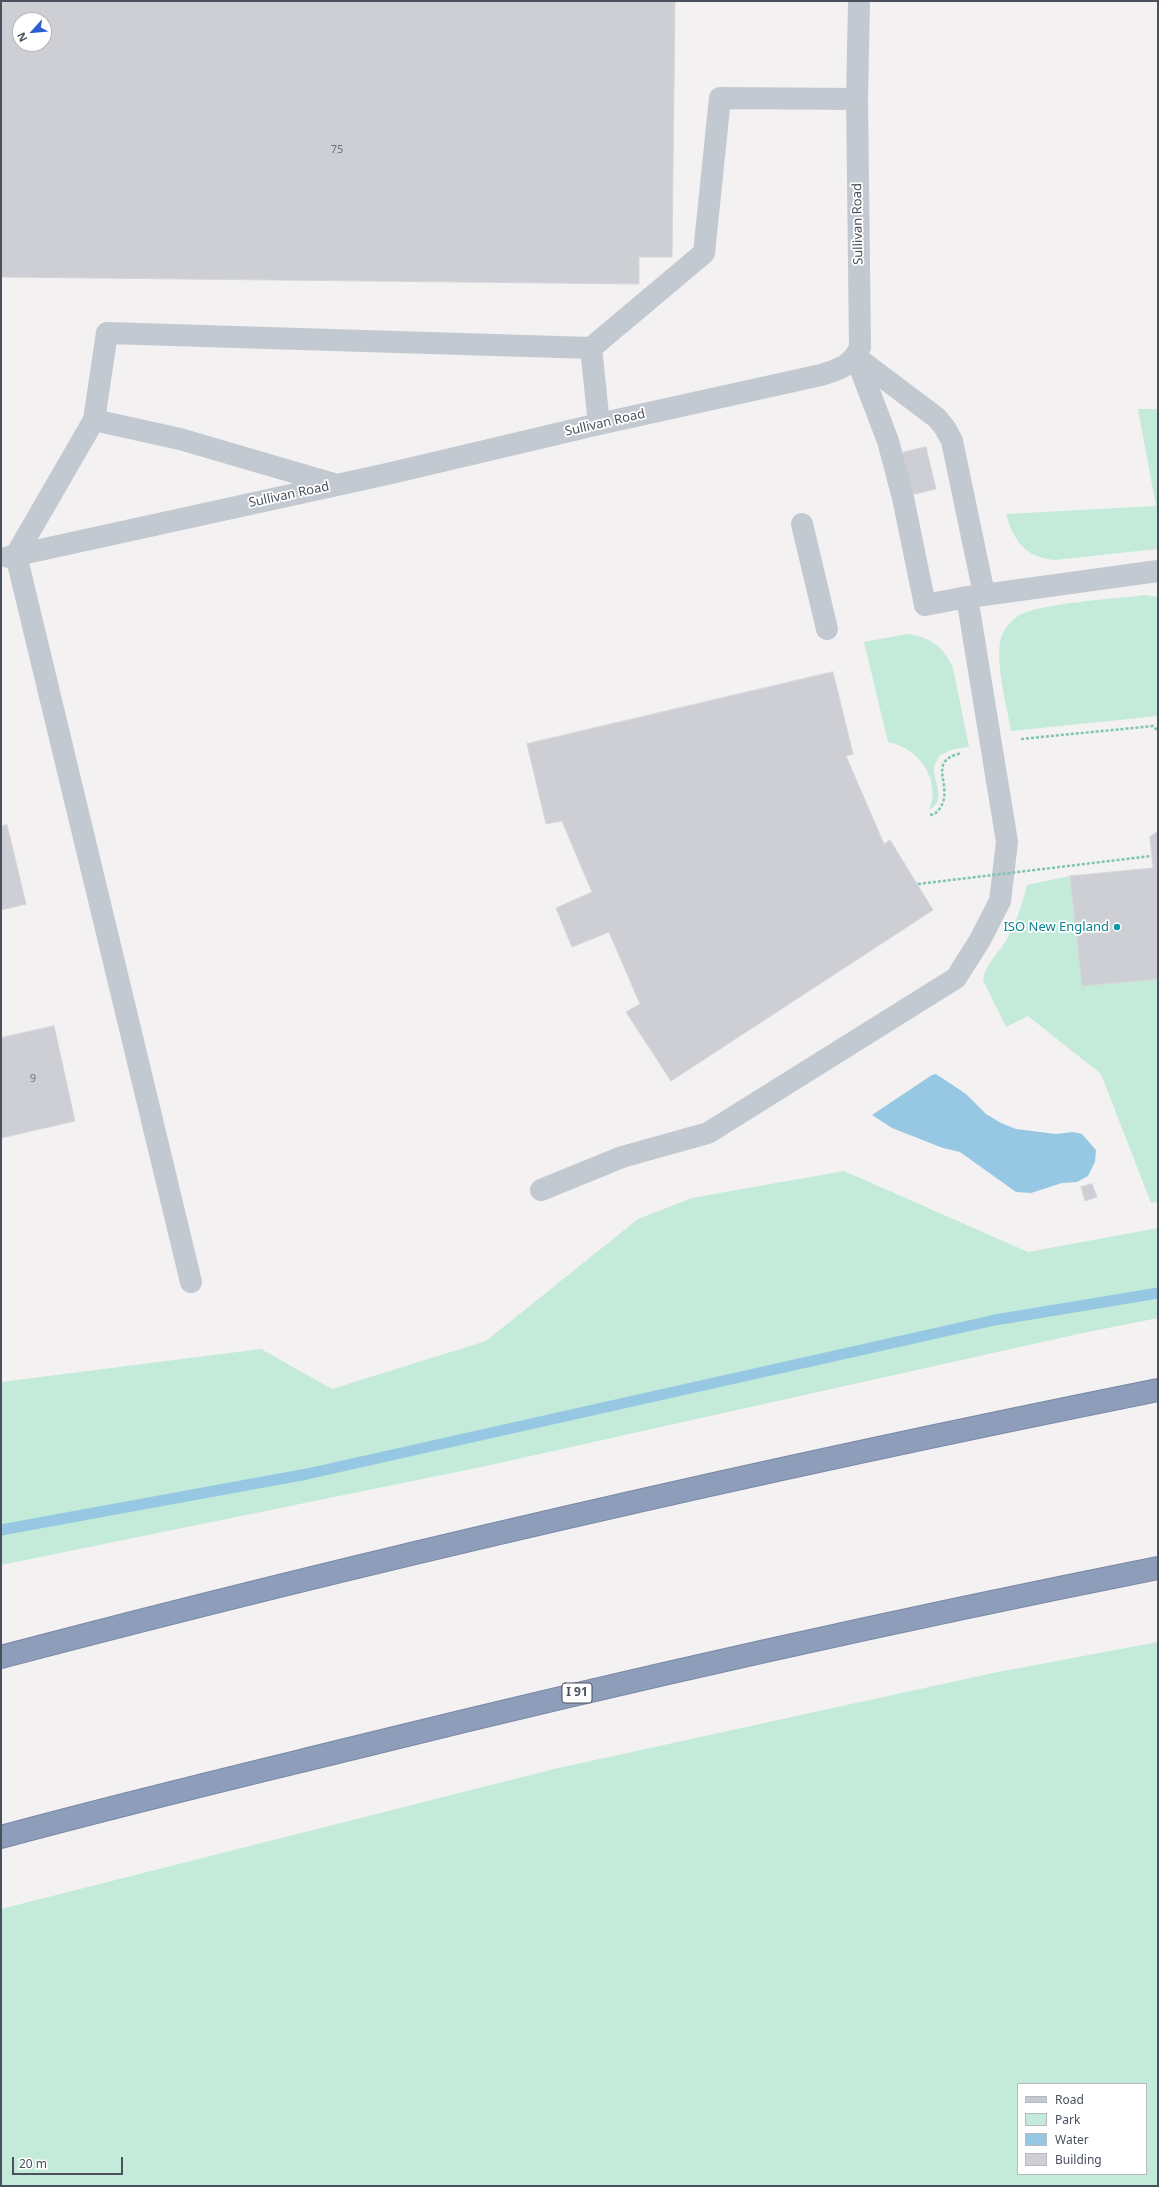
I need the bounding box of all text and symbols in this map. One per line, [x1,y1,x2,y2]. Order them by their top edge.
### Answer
north arrow [12,12,52,52]
text: N [13,30,30,45]
house number: 75 [331,143,343,157]
street label: Sullivan Road [849,183,867,265]
street label: Sullivan Road [563,406,647,440]
street label: Sullivan Road [247,479,331,511]
place label: ISO New England [1003,919,1109,935]
marker: ISO New England [1112,922,1122,932]
house number: 9 [30,1072,36,1086]
road number: I 91 [562,1683,592,1703]
legend [1017,2083,1147,2175]
text: Road [1055,2091,1084,2108]
text: Park [1055,2111,1080,2128]
text: Water [1055,2131,1089,2148]
scale bar [14,2149,125,2175]
text: Building [1055,2151,1102,2168]
text: 20 m [19,2155,47,2172]

